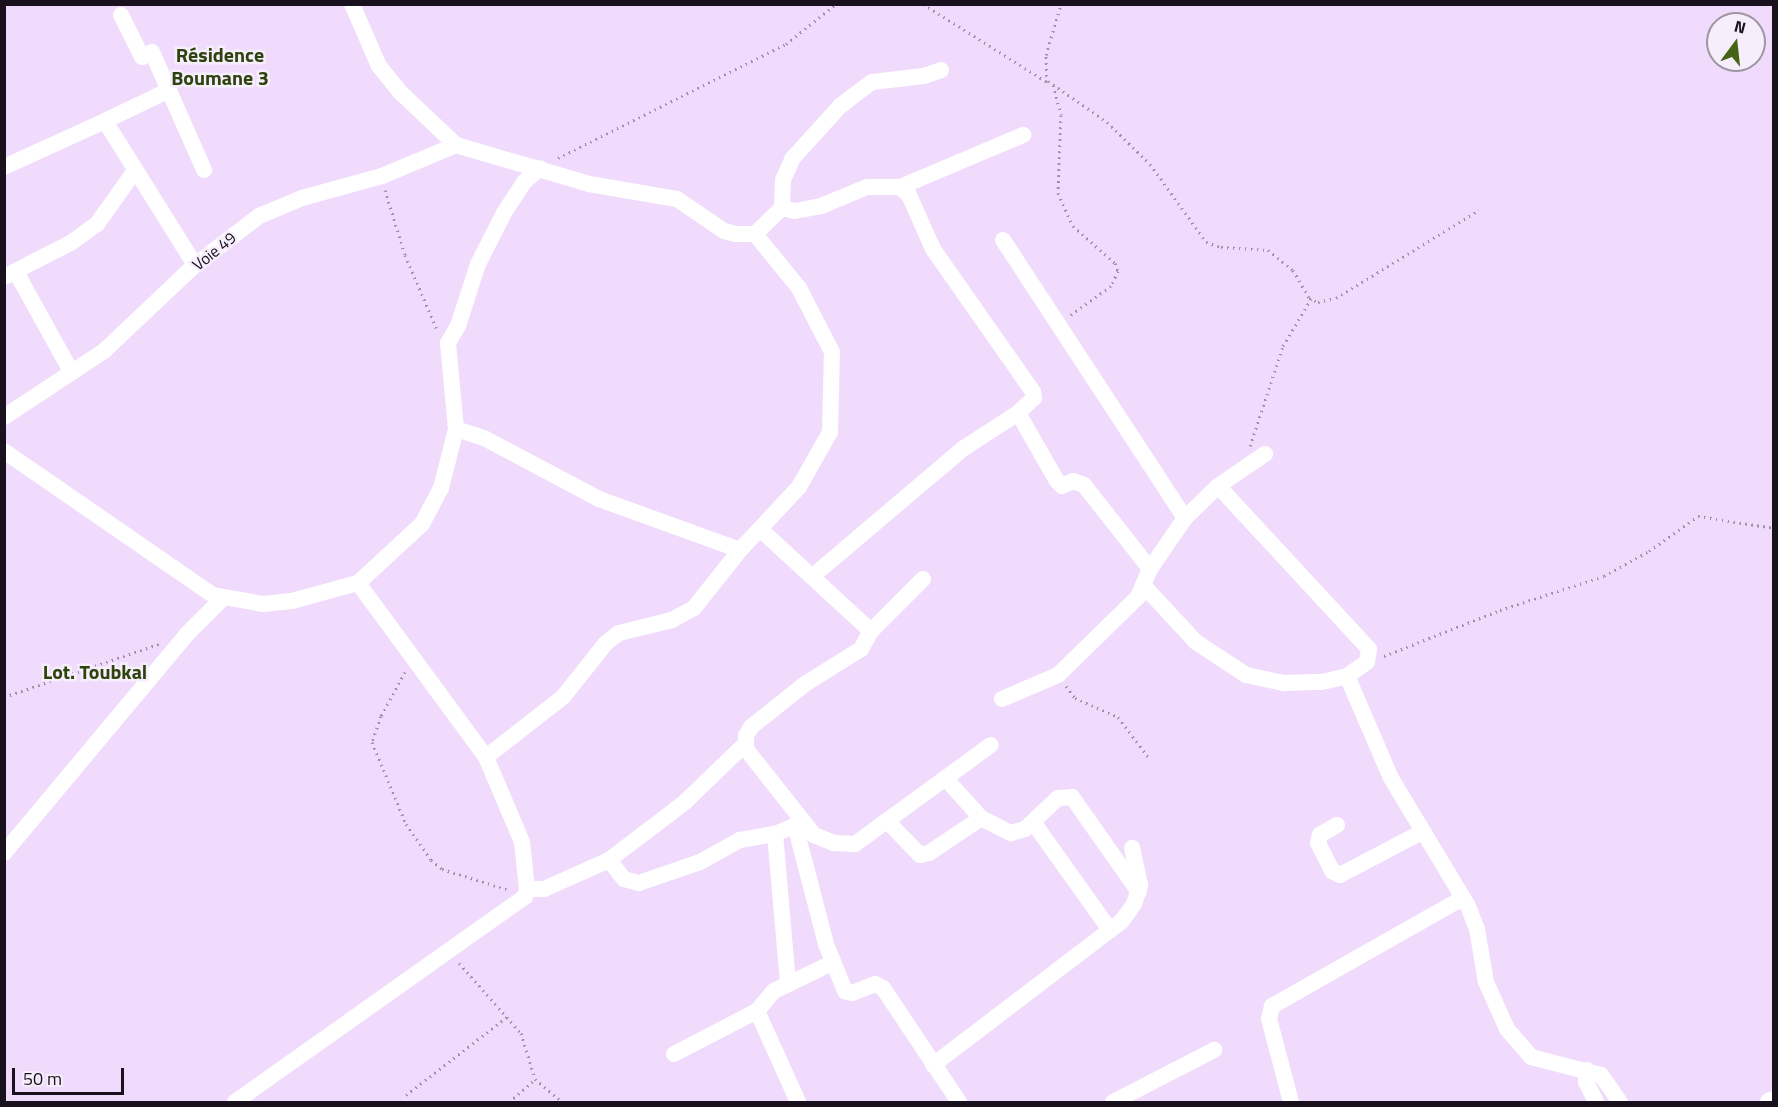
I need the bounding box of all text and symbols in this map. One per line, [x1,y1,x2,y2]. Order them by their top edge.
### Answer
north arrow [1706,12,1766,72]
text: N [1732,14,1749,40]
district label: Résidence Boumane 3 [171,43,269,90]
street label: Voie 49 [188,228,240,274]
district label: Lot. Toubkal [43,659,147,683]
scale bar [15,1056,128,1094]
text: 50 m [23,1065,62,1092]

